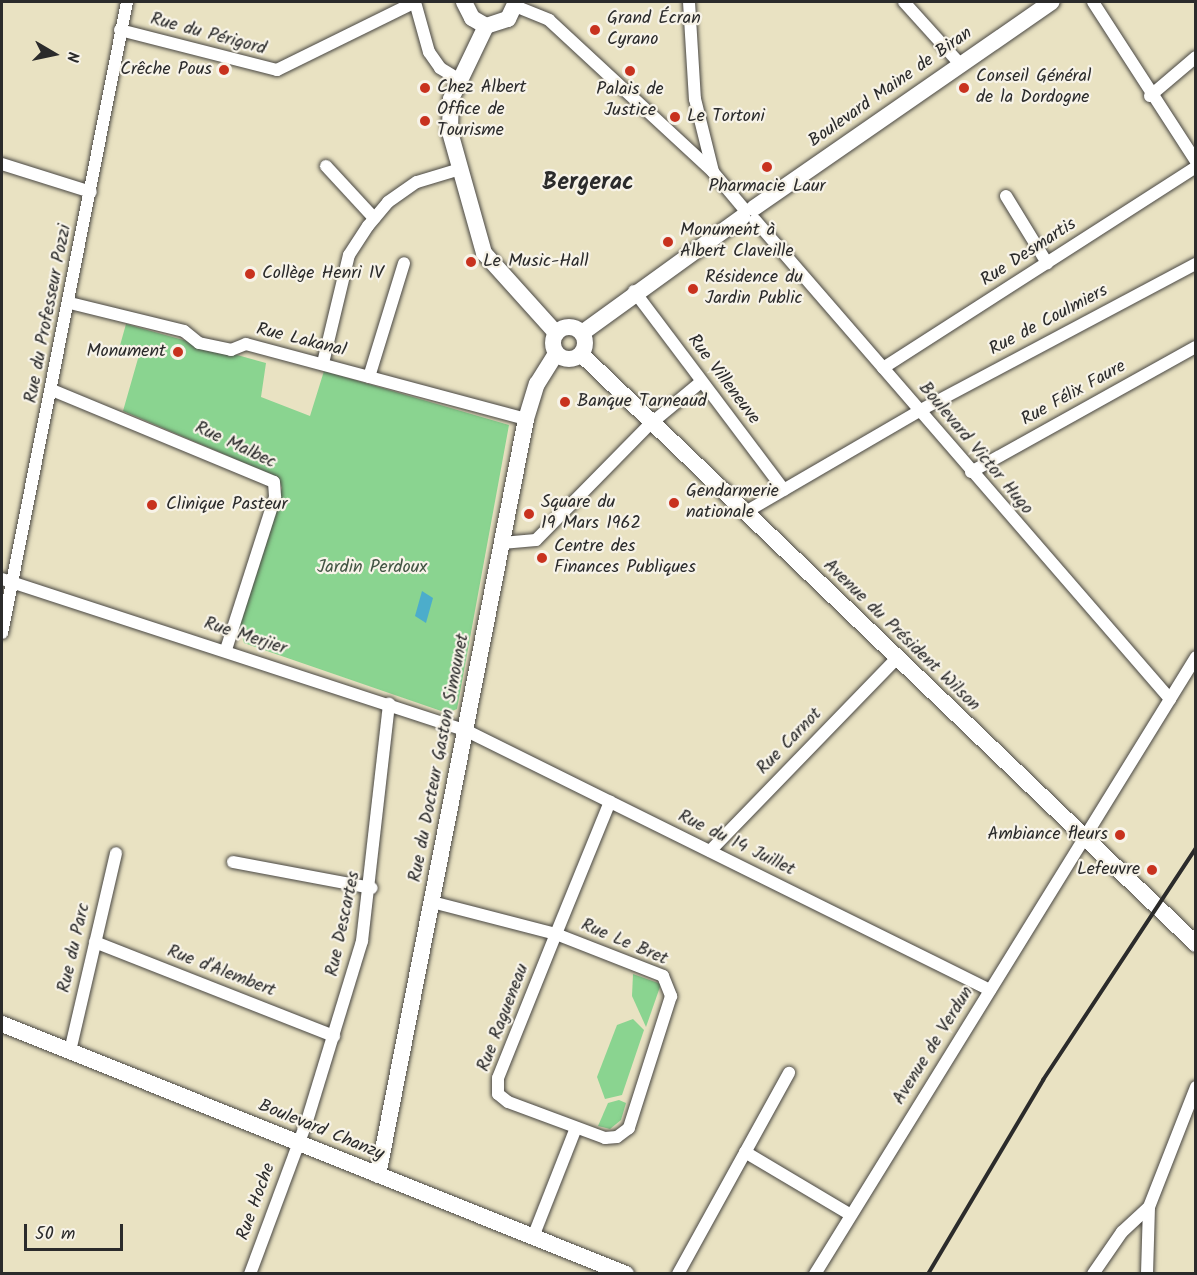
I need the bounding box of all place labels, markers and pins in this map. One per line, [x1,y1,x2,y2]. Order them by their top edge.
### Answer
place label: Grand Écran Cyrano [607,9,701,52]
marker: Grand Écran Cyrano [588,23,602,37]
place label: Crêche Pous [120,59,212,81]
marker: Crêche Pous [217,63,231,77]
marker: Palais de Justice [623,64,637,78]
place label: Conseil Général de la Dordogne [976,67,1091,110]
place label: Chez Albert [437,77,526,99]
place label: Palais de Justice [596,80,664,122]
marker: Chez Albert [418,81,432,95]
marker: Conseil Général de la Dordogne [957,81,971,95]
place label: Office de Tourisme [437,100,505,142]
place label: Le Tortoni [687,106,765,128]
marker: Le Tortoni [668,110,682,124]
marker: Office de Tourisme [418,114,432,128]
marker: Pharmacie Laur [760,160,774,174]
place label: Pharmacie Laur [708,176,826,198]
place label: Monument à Albert Claveille [680,221,794,264]
marker: Monument à Albert Claveille [661,235,675,249]
place label: Le Music-Hall [483,251,589,273]
marker: Le Music-Hall [464,255,478,269]
place label: Collège Henri IV [262,263,384,285]
marker: Collège Henri IV [243,267,257,281]
place label: Résidence du Jardin Public [705,268,803,310]
marker: Résidence du Jardin Public [686,282,700,296]
place label: Monument [86,341,166,363]
marker: Monument [171,345,185,359]
place label: Banque Tarneaud [577,391,707,413]
marker: Banque Tarneaud [558,395,572,409]
place label: Gendarmerie nationale [686,482,779,524]
place label: Square du 19 Mars 1962 [541,493,641,536]
place label: Clinique Pasteur [166,494,287,516]
marker: Clinique Pasteur [143,496,161,514]
marker: Gendarmerie nationale [667,496,681,510]
marker: Square du 19 Mars 1962 [522,507,536,521]
place label: Centre des Finances Publiques [554,537,696,580]
marker: Centre des Finances Publiques [535,551,549,565]
place label: Ambiance fleurs [987,824,1108,846]
marker: Ambiance fleurs [1113,828,1127,842]
place label: Lefeuvre [1077,859,1140,881]
marker: Lefeuvre [1145,863,1159,877]

